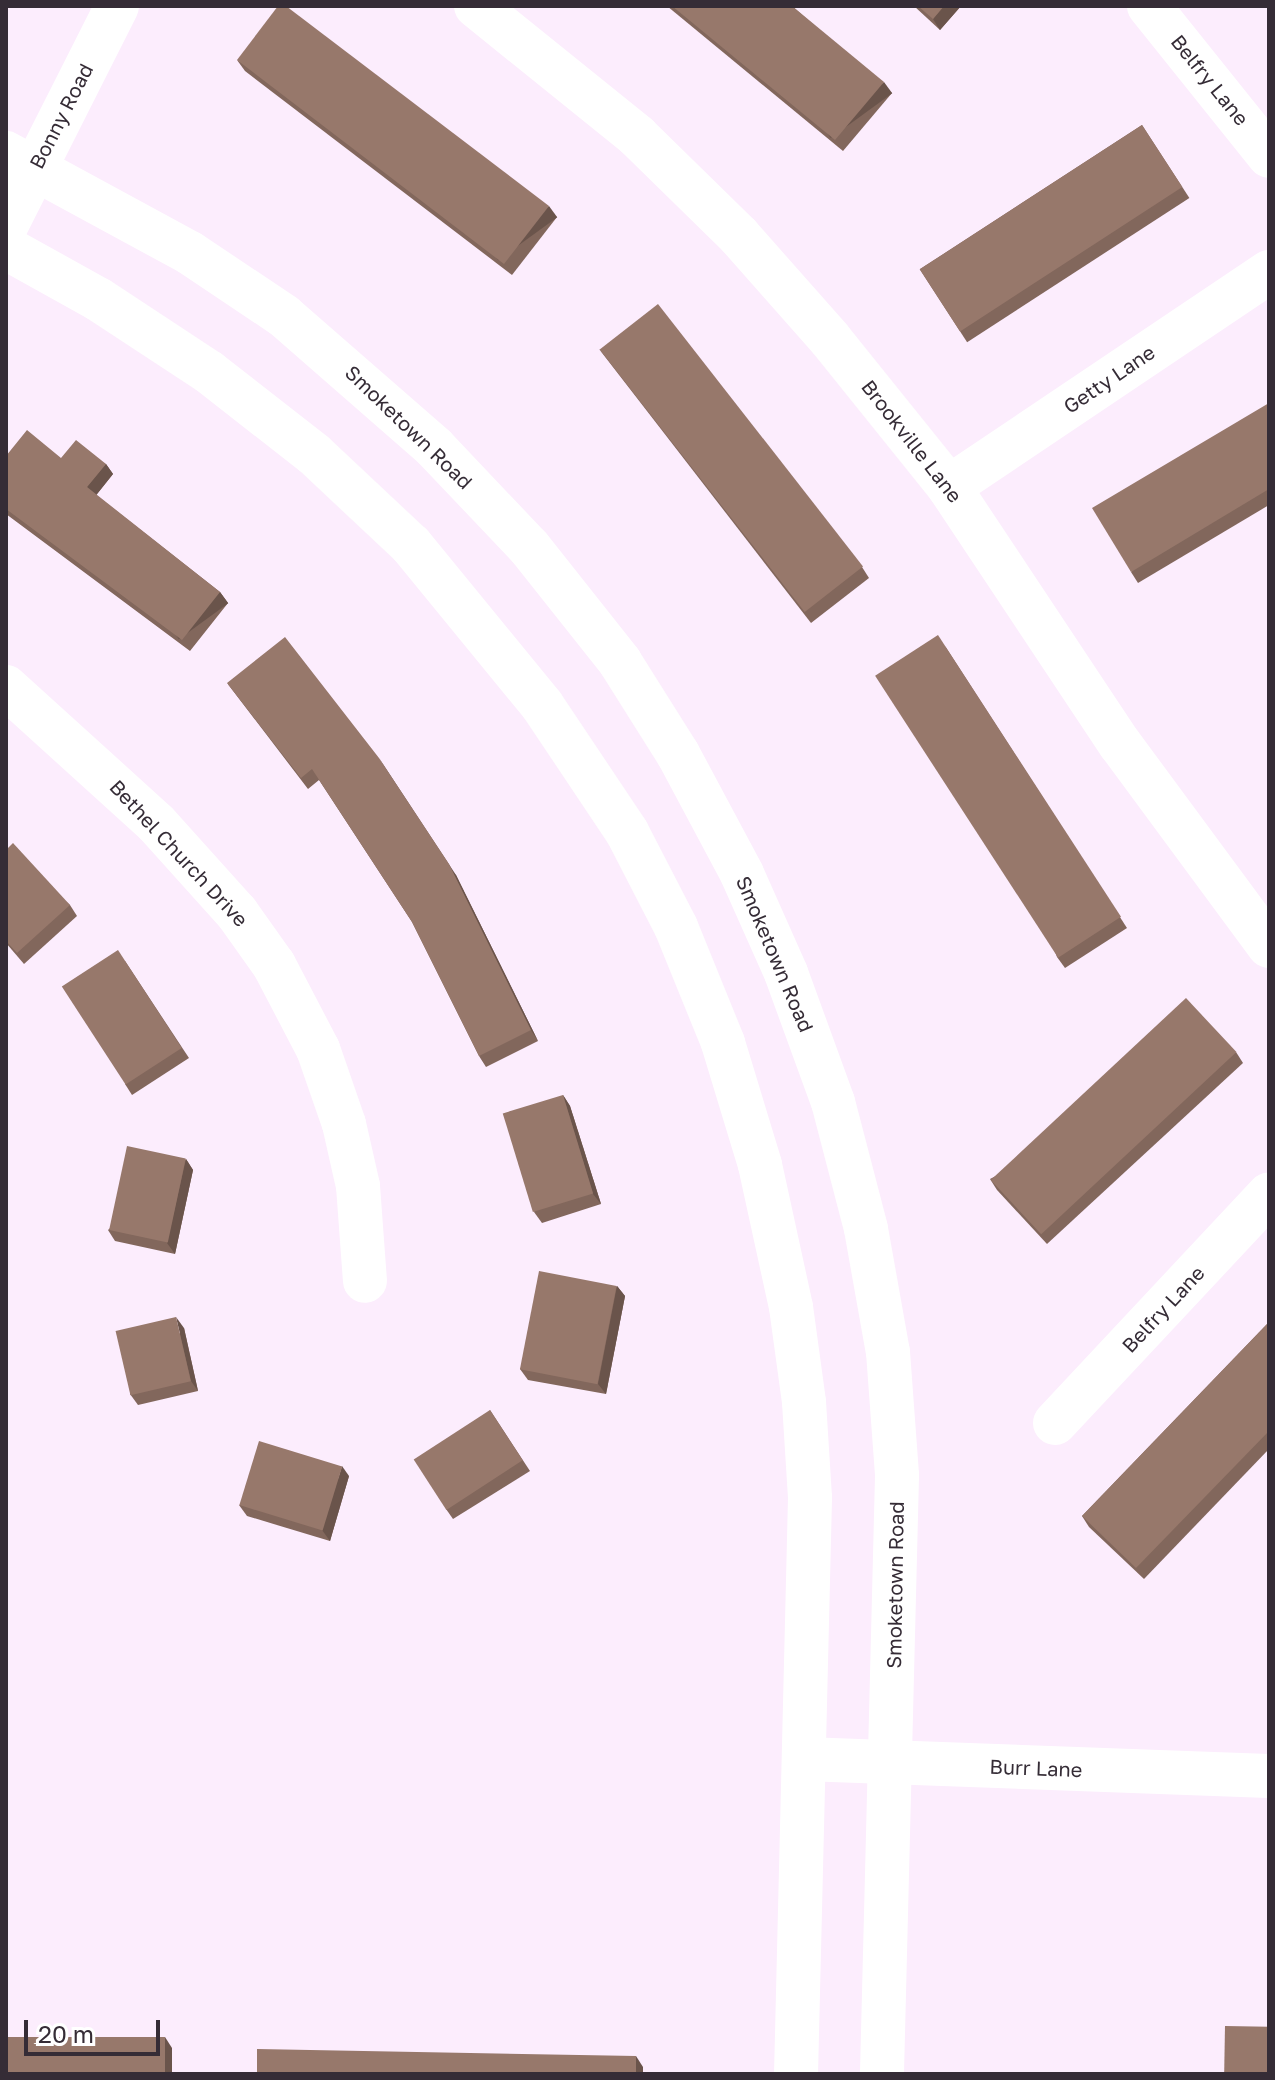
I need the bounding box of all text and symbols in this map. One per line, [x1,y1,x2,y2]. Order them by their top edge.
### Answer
street label: Belfry Lane [1166,30,1254,130]
street label: Bonny Road [24,59,98,173]
street label: Getty Lane [1059,340,1159,418]
street label: Smoketown Road [340,360,478,494]
street label: Brookville Lane [857,375,967,507]
street label: Bethel Church Drive [105,775,253,931]
street label: Smoketown Road [731,872,819,1036]
street label: Belfry Lane [1117,1261,1209,1357]
street label: Smoketown Road [882,1501,908,1669]
street label: Burr Lane [989,1754,1083,1782]
scale bar [28,2004,164,2054]
text: 20 m [38,2019,94,2048]

